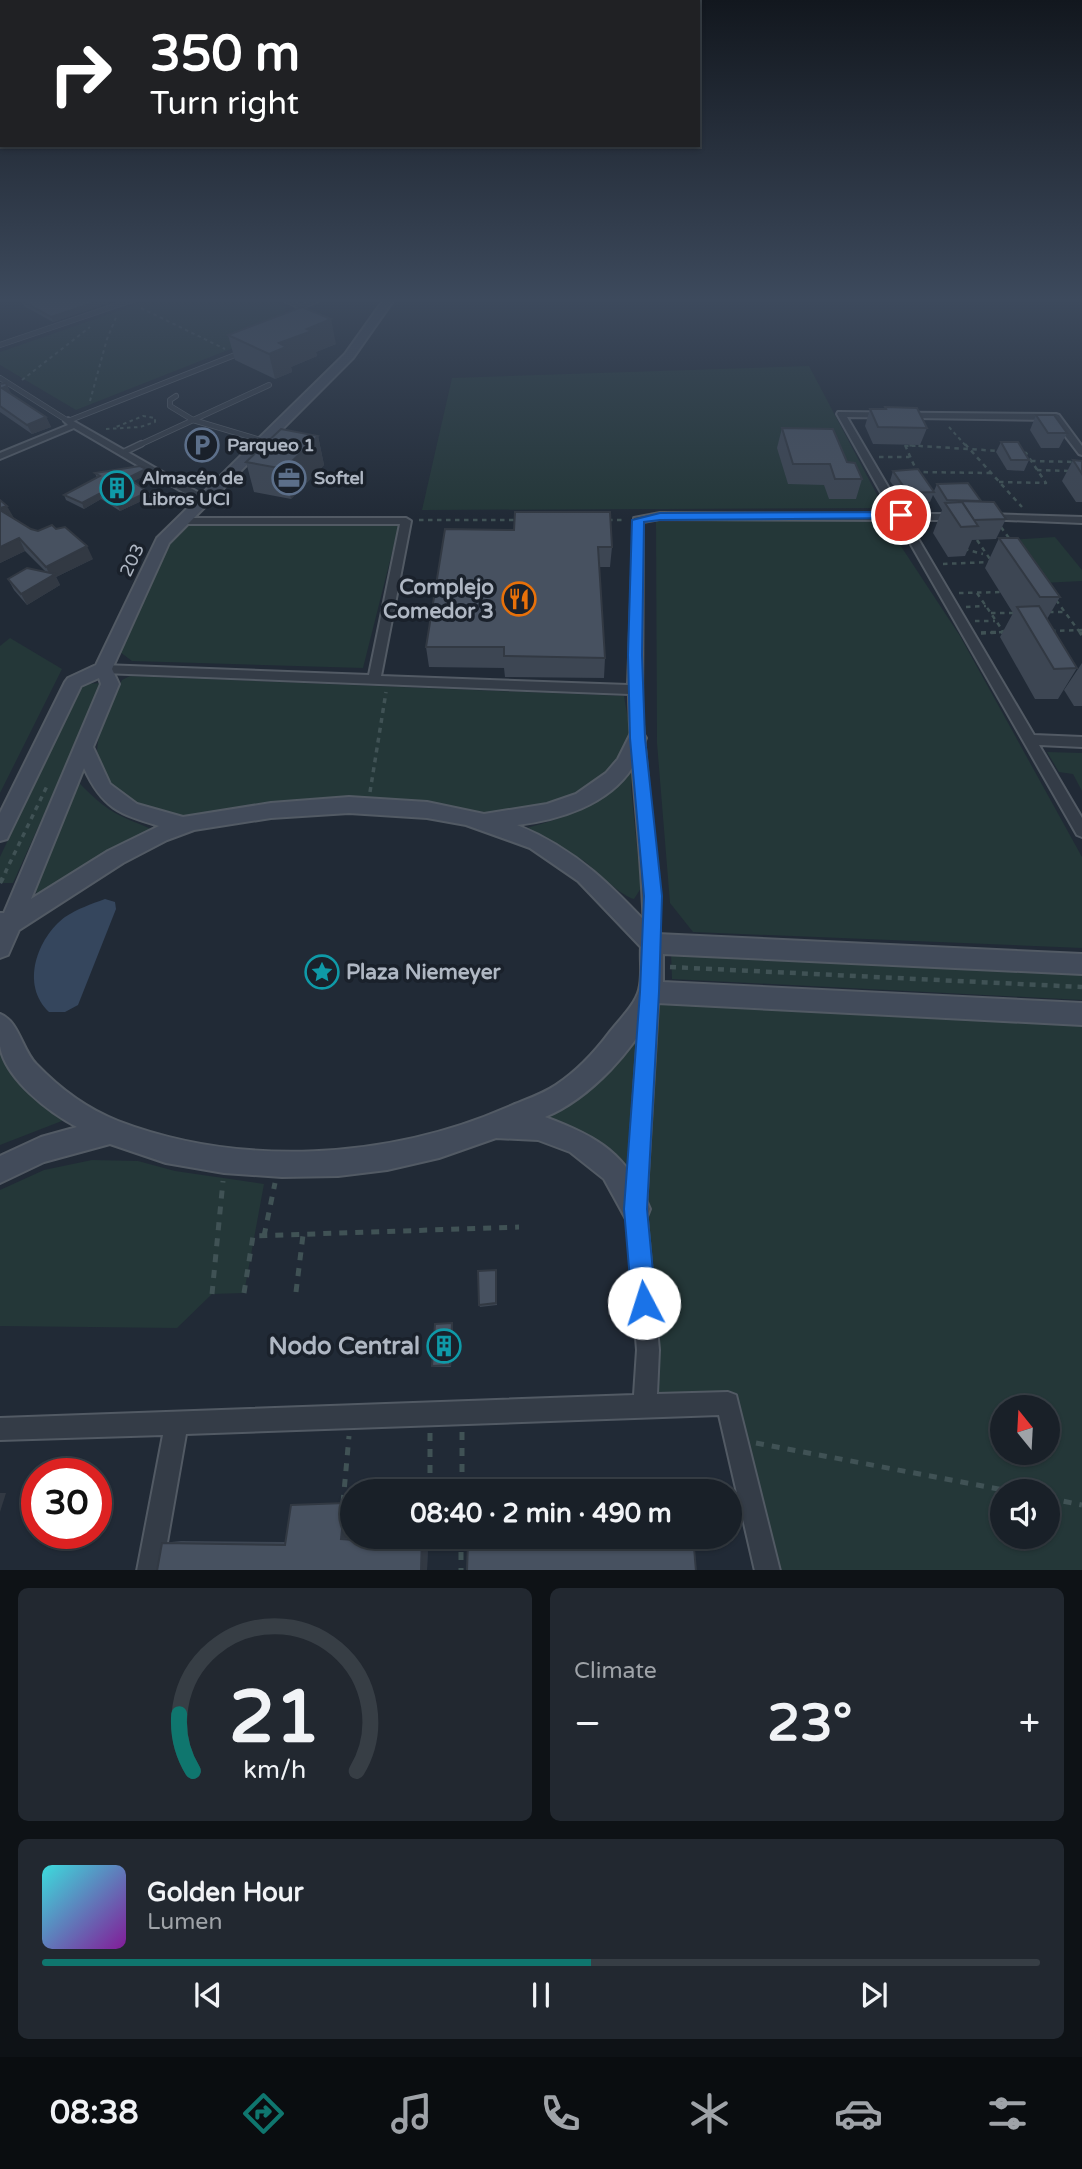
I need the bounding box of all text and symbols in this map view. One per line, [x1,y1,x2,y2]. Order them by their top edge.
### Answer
text: 350 m [150,25,300,84]
icon: right [35,28,126,119]
text: Turn right [150,85,299,123]
parking icon: Parqueo 1 [183,426,221,464]
place label: Parqueo 1 [227,434,315,456]
office icon: Softel [270,459,308,497]
place label: Almacén de Libros UCI [142,467,243,510]
place label: Softel [314,467,364,489]
building icon: Almacén de Libros UCI [98,469,136,507]
pin [871,485,931,545]
icon: arrive [882,496,920,534]
street label: 203 [115,540,149,580]
place label: Complejo Comedor 3 [383,575,494,624]
restaurant icon: Complejo Comedor 3 [500,580,538,618]
place icon: Plaza Niemeyer [303,953,341,991]
place label: Plaza Niemeyer [346,960,502,985]
position arrow [607,1266,681,1340]
building icon: Nodo Central [425,1327,463,1365]
place label: Nodo Central [268,1332,420,1361]
north arrow [990,1395,1060,1465]
map controls [990,1395,1060,1549]
speed limit sign: 30 [21,1458,112,1549]
button: sound [990,1479,1060,1549]
text: 08:40 · 2 min · 490 m [410,1498,672,1529]
text: Climate [574,1657,657,1685]
text: 21 [229,1674,321,1762]
text: 23° [767,1692,852,1755]
text: − [574,1701,601,1747]
text: + [1019,1701,1040,1747]
text: km/h [244,1754,306,1784]
text: Golden Hour [147,1877,304,1908]
text: Lumen [147,1908,222,1936]
icon: previous [189,1976,227,2014]
icon: pause [522,1976,560,2014]
icon: next [855,1976,893,2014]
icon: directions [239,2089,288,2138]
icon: music [387,2089,436,2138]
icon: phone [536,2089,585,2138]
icon: climate [685,2089,734,2138]
icon: car [834,2089,883,2138]
icon: filters [983,2089,1032,2138]
text: 08:38 [50,2094,139,2132]

